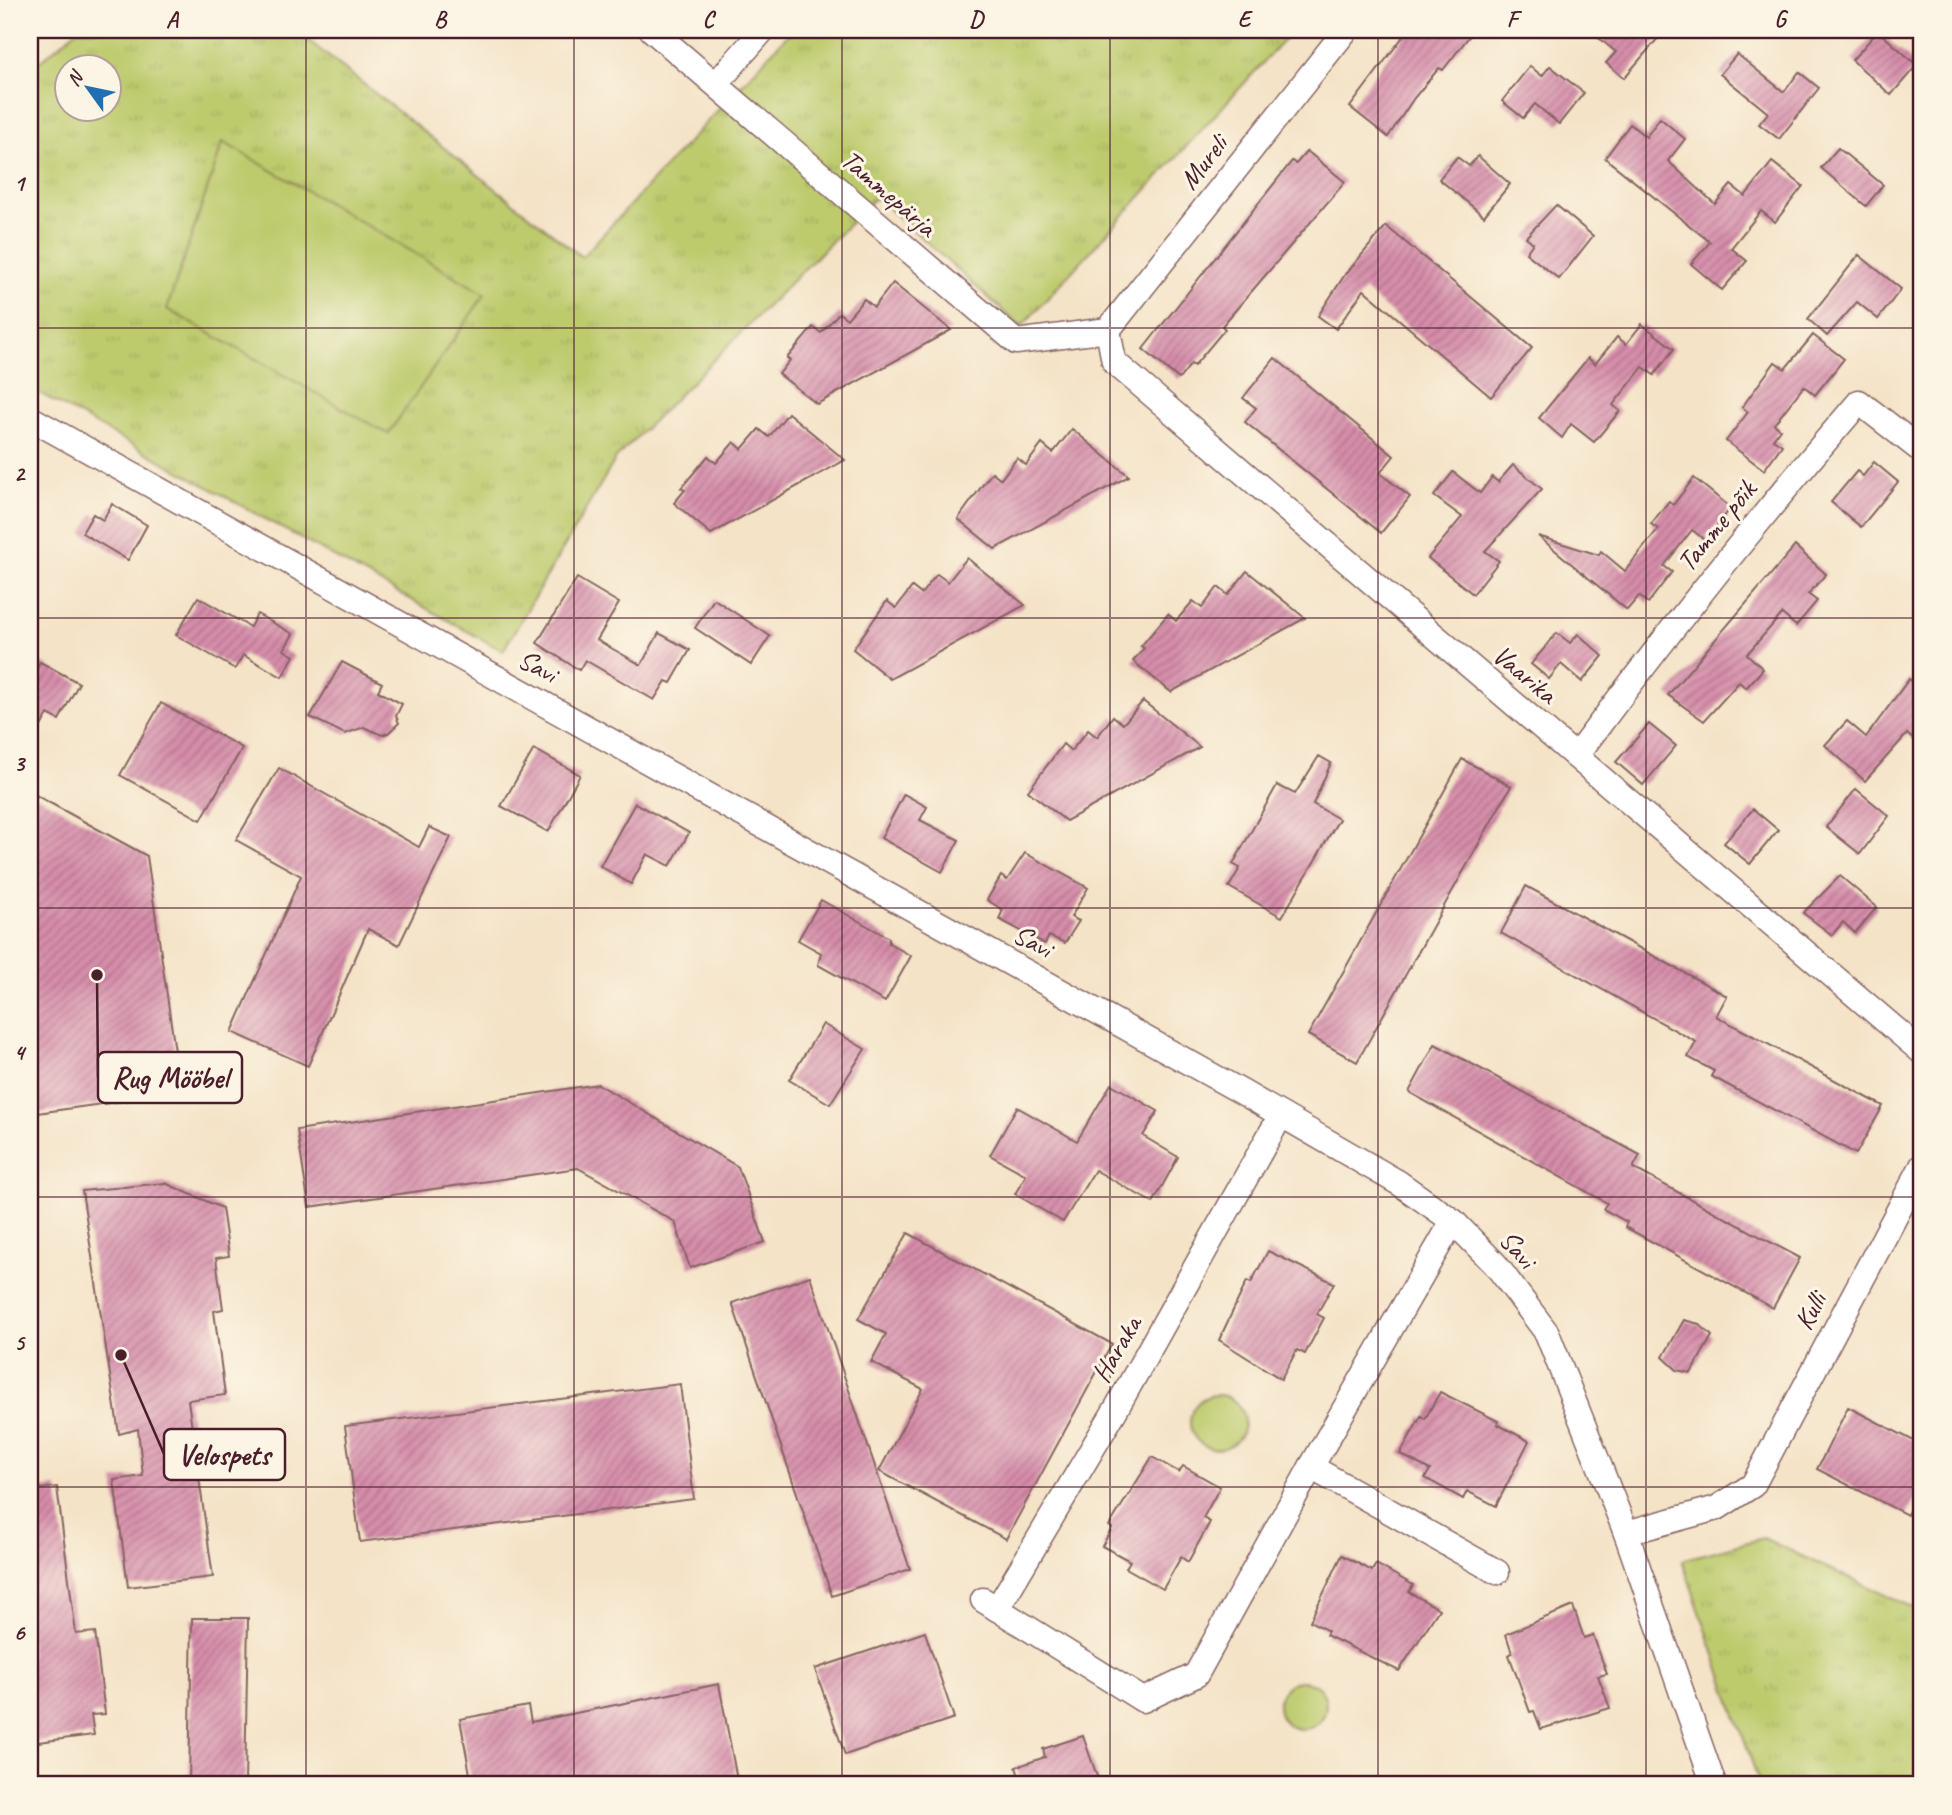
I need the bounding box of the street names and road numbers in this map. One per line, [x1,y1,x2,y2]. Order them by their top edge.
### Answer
street label: Mureli [1171,125,1237,196]
street label: Tammepärja [834,142,945,245]
street label: Tamme põik [1669,471,1765,579]
street label: Vaarika [1486,637,1566,712]
street label: Savi [512,641,567,693]
street label: Savi [1007,916,1062,968]
street label: Savi [1492,1223,1547,1278]
street label: Kulli [1786,1283,1836,1336]
street label: Haraka [1083,1307,1150,1389]

